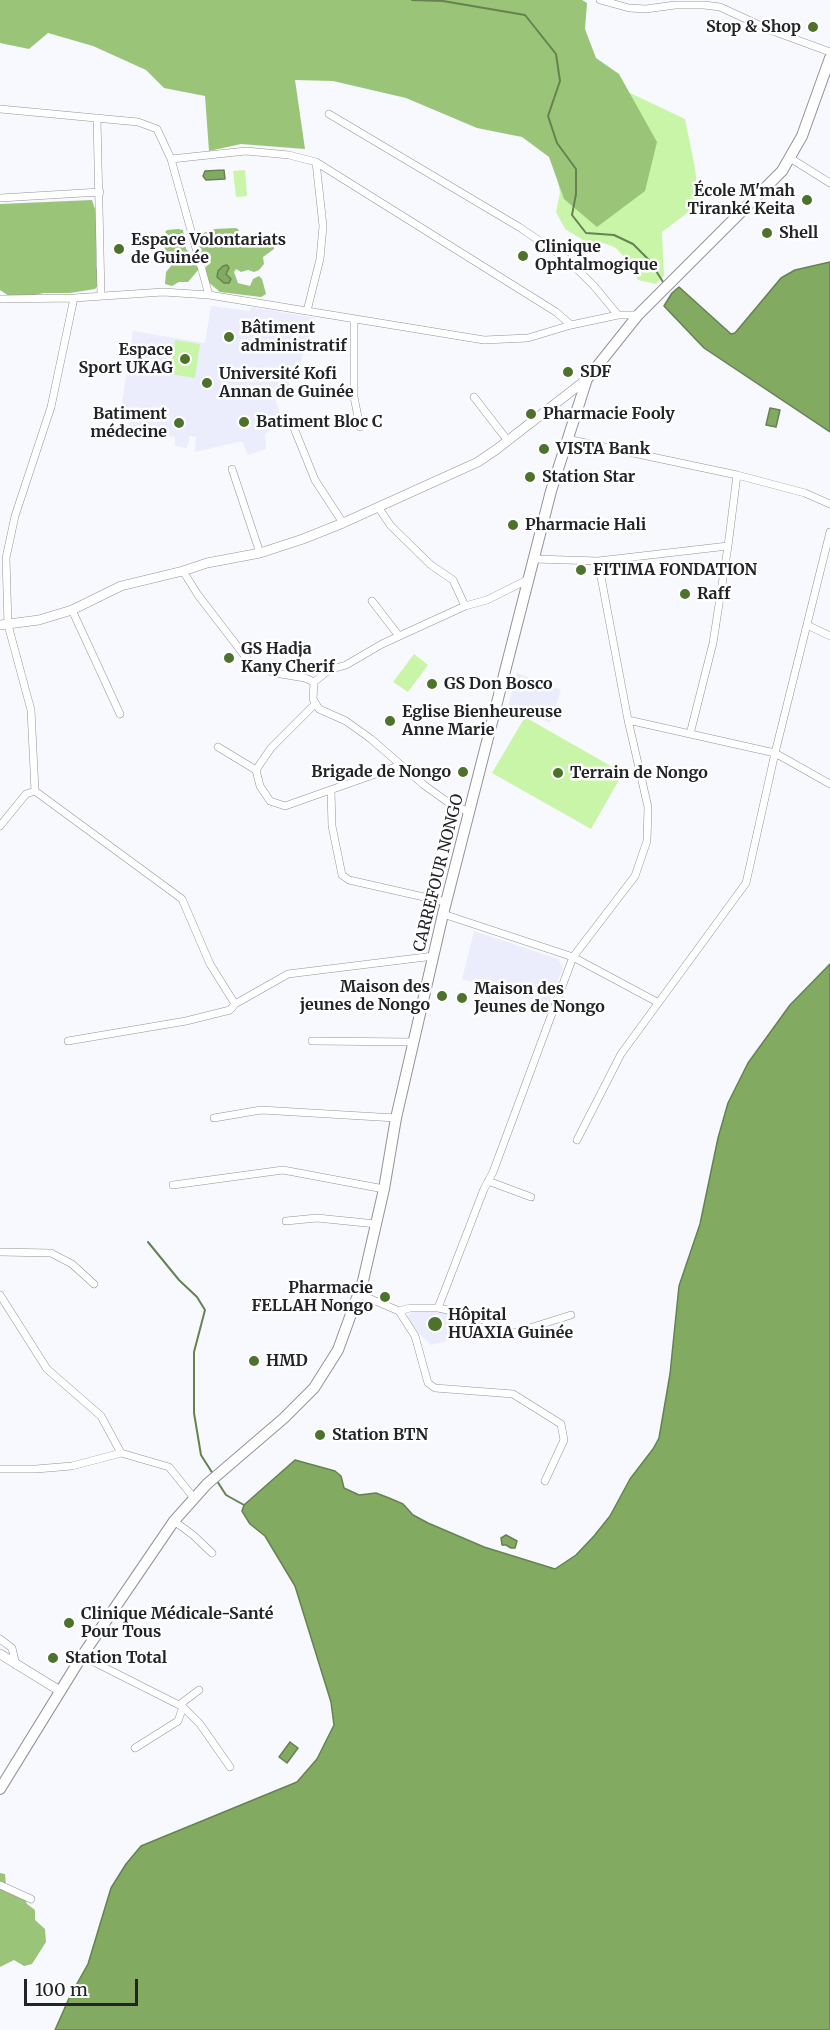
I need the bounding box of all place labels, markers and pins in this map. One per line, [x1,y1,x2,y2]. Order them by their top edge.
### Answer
place label: Stop & Shop [706,17,801,37]
marker: Stop & Shop [806,20,820,34]
place label: École M'mah Tiranké Keita [688,181,795,219]
marker: École M'mah Tiranké Keita [800,193,814,207]
place label: Shell [779,223,818,243]
marker: Shell [760,226,774,240]
place label: Espace Volontariats de Guinée [131,230,286,268]
place label: Clinique Ophtalmogique [535,237,658,275]
marker: Espace Volontariats de Guinée [112,242,126,256]
marker: Clinique Ophtalmogique [516,249,530,263]
place label: Bâtiment administratif [241,318,347,356]
marker: Bâtiment administratif [222,330,236,344]
place label: Espace Sport UKAG [79,340,173,378]
marker: Espace Sport UKAG [178,352,192,366]
place label: SDF [580,362,611,382]
place label: Université Kofi Annan de Guinée [219,364,354,402]
marker: SDF [561,365,575,379]
marker: Université Kofi Annan de Guinée [200,376,214,390]
place label: Batiment médecine [90,404,167,442]
place label: Pharmacie Fooly [543,404,675,424]
marker: Pharmacie Fooly [524,407,538,421]
place label: Batiment Bloc C [256,412,383,432]
marker: Batiment Bloc C [237,415,251,429]
marker: Batiment médecine [172,416,186,430]
place label: VISTA Bank [556,439,650,459]
marker: VISTA Bank [537,442,551,456]
place label: Station Star [542,467,635,487]
marker: Station Star [523,470,537,484]
place label: Pharmacie Hali [525,515,646,535]
marker: Pharmacie Hali [506,518,520,532]
place label: FITIMA FONDATION [593,560,757,580]
marker: FITIMA FONDATION [574,563,588,577]
place label: Raff [697,584,730,604]
marker: Raff [678,587,692,601]
place label: GS Hadja Kany Cherif [241,639,335,677]
marker: GS Hadja Kany Cherif [222,651,236,665]
place label: GS Don Bosco [444,674,553,694]
marker: GS Don Bosco [425,677,439,691]
place label: Eglise Bienheureuse Anne Marie [402,702,562,740]
marker: Eglise Bienheureuse Anne Marie [383,714,397,728]
place label: Brigade de Nongo [311,762,451,782]
place label: Terrain de Nongo [570,763,708,783]
marker: Brigade de Nongo [456,765,470,779]
marker: Terrain de Nongo [551,766,565,780]
place label: Maison des jeunes de Nongo [300,977,430,1015]
place label: Maison des Jeunes de Nongo [474,979,605,1017]
marker: Maison des jeunes de Nongo [435,989,449,1003]
marker: Maison des Jeunes de Nongo [455,991,469,1005]
place label: Pharmacie FELLAH Nongo [251,1278,373,1316]
marker: Pharmacie FELLAH Nongo [378,1290,392,1304]
place label: Hôpital HUAXIA Guinée [448,1305,573,1343]
marker: Hôpital HUAXIA Guinée [426,1315,444,1333]
place label: HMD [266,1351,308,1371]
marker: HMD [247,1354,261,1368]
place label: Station BTN [332,1425,428,1445]
marker: Station BTN [313,1428,327,1442]
place label: Clinique Médicale-Santé Pour Tous [81,1604,273,1642]
marker: Clinique Médicale-Santé Pour Tous [62,1616,76,1630]
place label: Station Total [65,1648,167,1668]
marker: Station Total [46,1651,60,1665]

